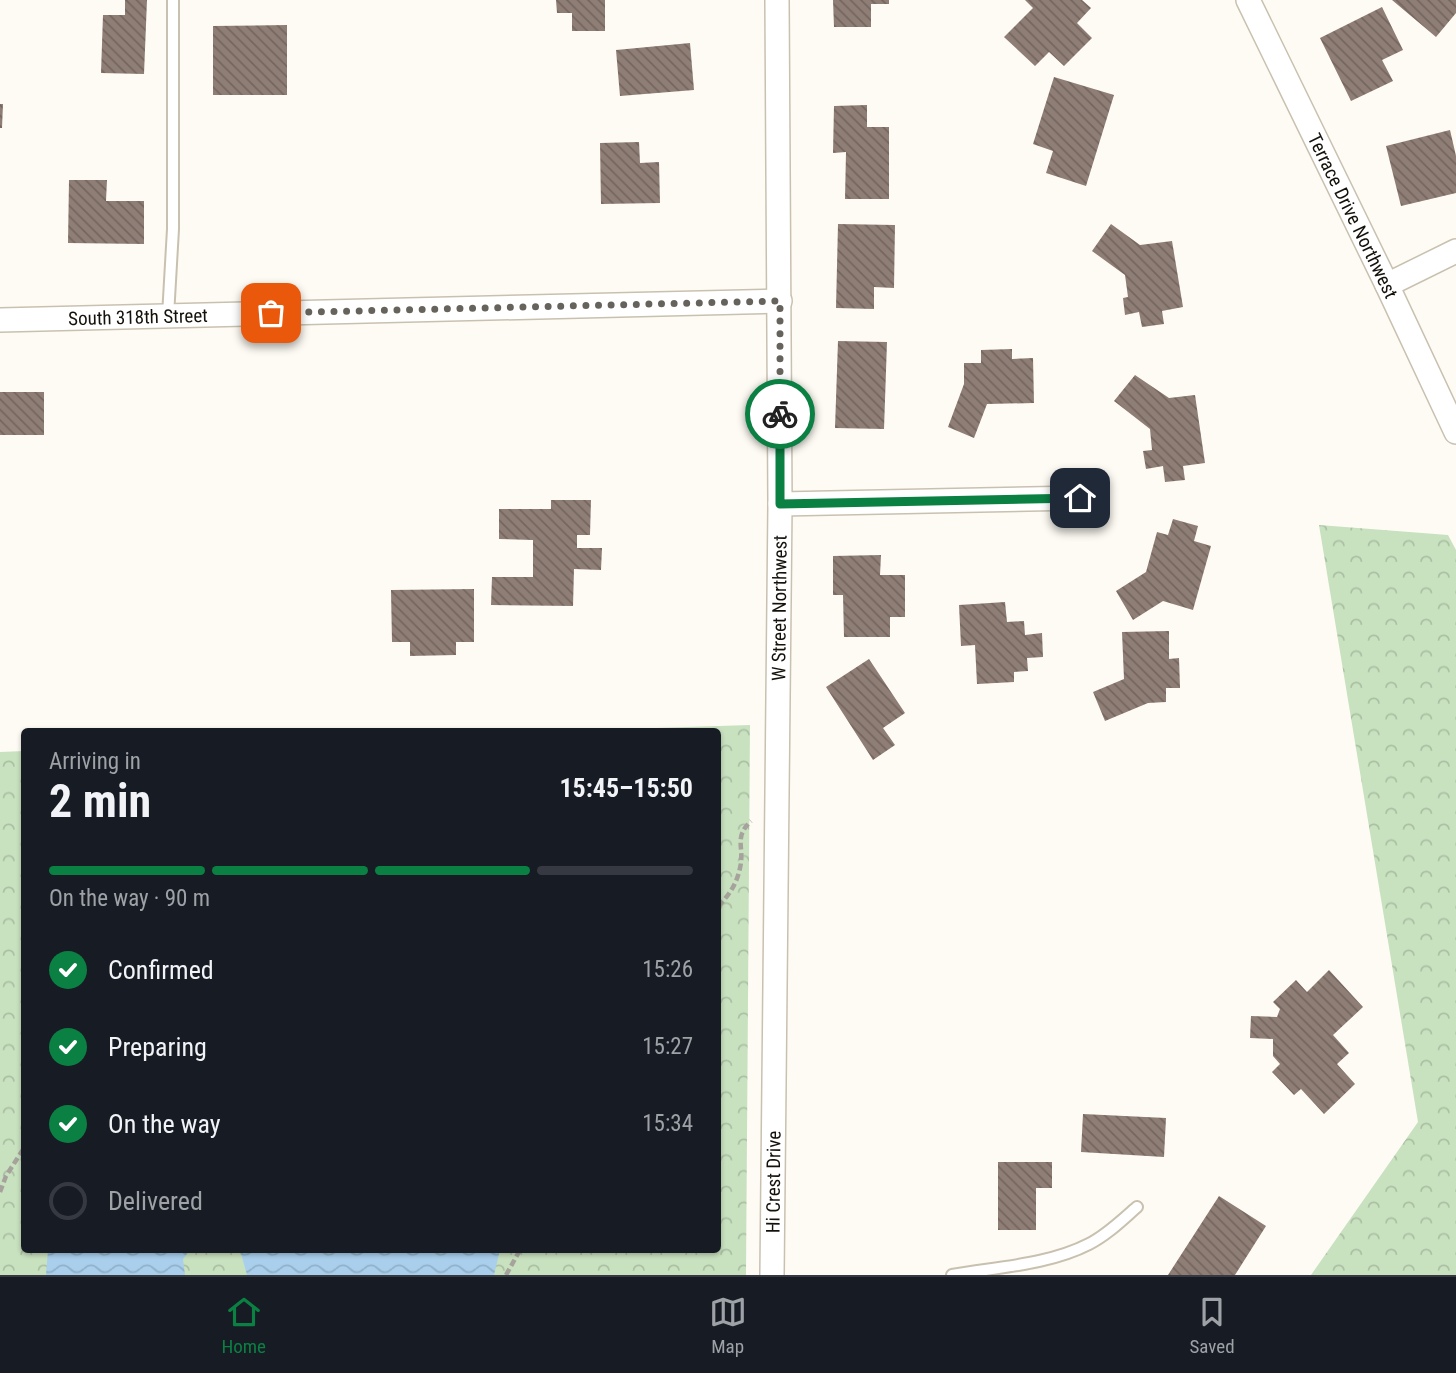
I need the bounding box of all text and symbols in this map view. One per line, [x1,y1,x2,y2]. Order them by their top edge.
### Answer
street label: Terrace Drive Northwest [1303,130,1403,302]
pin [241,283,301,343]
icon: bag [252,294,290,332]
street label: South 318th Street [68,304,208,330]
courier [745,379,815,449]
icon: bike [761,395,799,433]
pin [1050,468,1110,528]
icon: home [1061,479,1099,517]
street label: W Street Northwest [767,535,792,681]
text: Arriving in [49,748,141,775]
text: 15:45–15:50 [559,773,693,803]
text: 2 min [49,774,151,828]
text: On the way · 90 m [49,885,210,912]
icon: check [49,951,87,989]
text: Confirmed [108,955,214,985]
text: 15:26 [642,956,693,983]
icon: check [49,1028,87,1066]
text: Preparing [108,1032,207,1062]
text: 15:27 [642,1033,693,1060]
icon: check [49,1105,87,1143]
text: On the way [108,1109,221,1139]
text: 15:34 [642,1110,693,1137]
street label: Hi Crest Drive [761,1131,785,1233]
text: Delivered [108,1186,203,1216]
tab: Home [221,1293,266,1358]
tab: Map [709,1293,747,1358]
tab: Saved [1189,1293,1235,1358]

